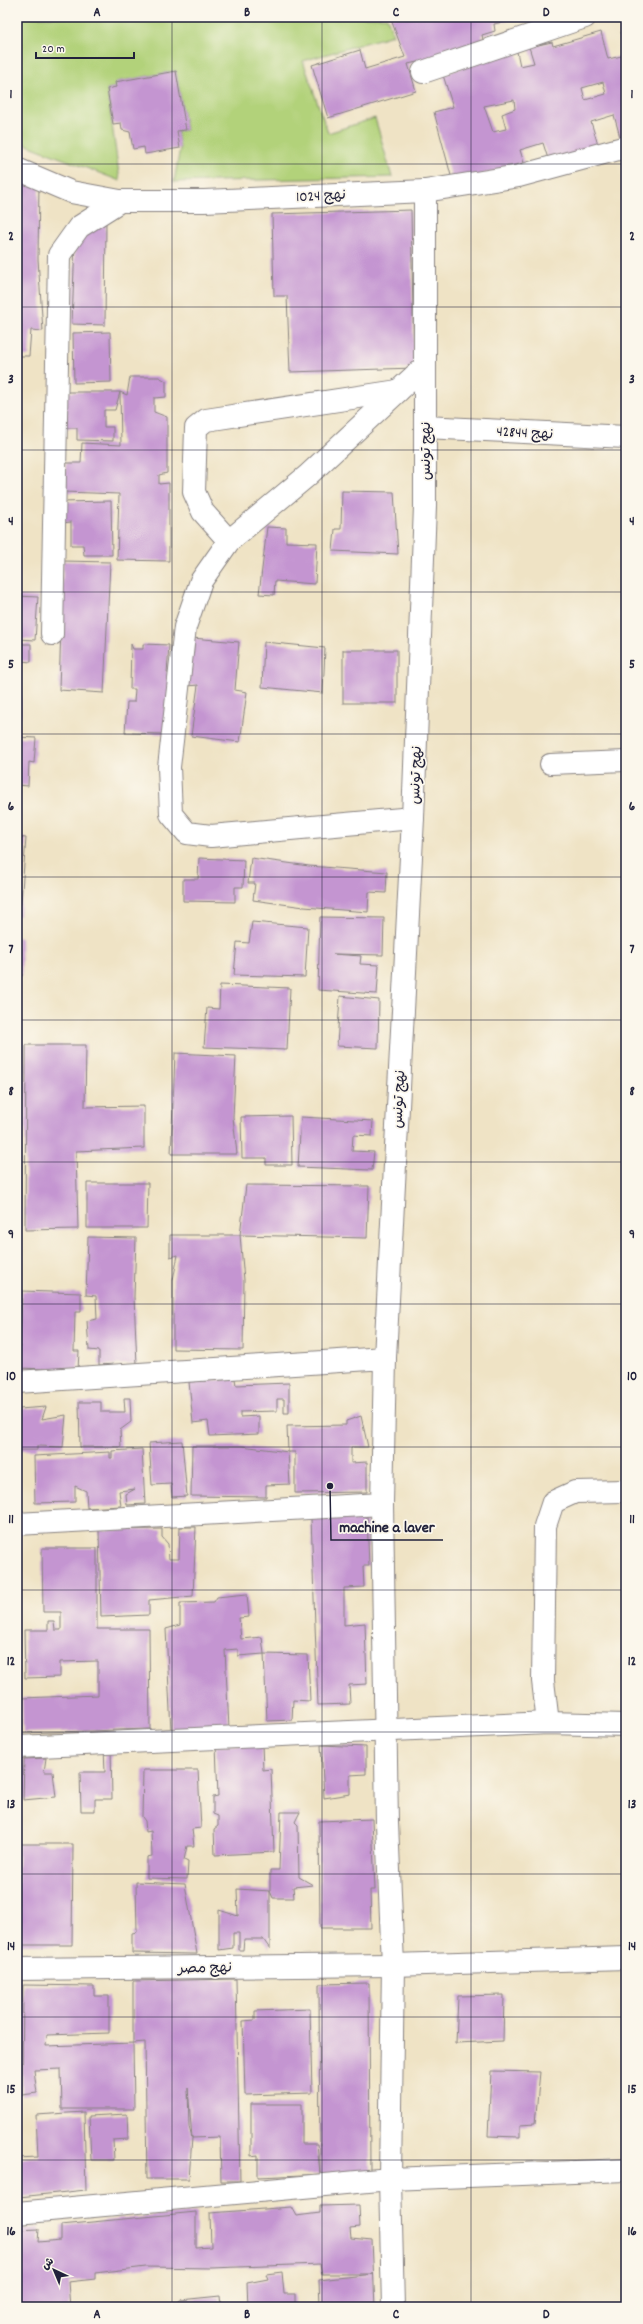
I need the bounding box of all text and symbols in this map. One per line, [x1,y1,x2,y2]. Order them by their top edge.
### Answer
text: A [93,4,101,23]
text: B [244,4,250,23]
text: C [393,4,400,23]
text: D [543,4,550,23]
scale bar [36,34,134,60]
text: 20 m [42,41,65,58]
text: 1 [10,86,13,105]
text: 1 [631,86,634,105]
street label: نهج 1024 [296,185,347,209]
text: 2 [8,228,14,247]
text: 2 [629,228,635,247]
text: 3 [8,371,14,390]
text: 3 [629,371,635,390]
street label: نهج تونس [416,422,438,480]
street label: نهج 42844 [496,422,554,446]
text: 4 [8,513,14,532]
text: 4 [629,513,635,532]
text: 5 [8,656,14,675]
text: 5 [629,656,635,675]
street label: نهج تونس [405,745,429,805]
text: 6 [8,798,15,817]
text: 6 [629,798,636,817]
text: 7 [9,941,14,960]
text: 7 [630,941,635,960]
street label: نهج تونس [387,1069,413,1129]
text: 8 [8,1083,14,1102]
text: 8 [629,1083,635,1102]
text: 9 [8,1226,14,1245]
text: 9 [629,1226,635,1245]
text: 10 [6,1368,16,1387]
text: 10 [627,1368,637,1387]
text: 11 [8,1511,14,1530]
text: 11 [629,1511,635,1530]
callout: machine a laver [331,1512,443,1540]
text: machine a laver [339,1517,436,1540]
text: 12 [7,1653,16,1672]
text: 12 [628,1653,637,1672]
text: 13 [7,1796,16,1815]
text: 13 [628,1796,637,1815]
text: 14 [7,1938,15,1957]
text: 14 [628,1938,636,1957]
street label: نهج مصر [176,1958,232,1981]
text: 15 [7,2081,15,2100]
text: 15 [628,2081,636,2100]
text: 16 [6,2223,16,2242]
text: 16 [627,2223,637,2242]
north arrow [34,2250,74,2290]
text: ش [39,2254,58,2274]
text: A [93,2306,101,2324]
text: B [244,2306,250,2324]
text: C [393,2306,400,2324]
text: D [543,2306,550,2324]

